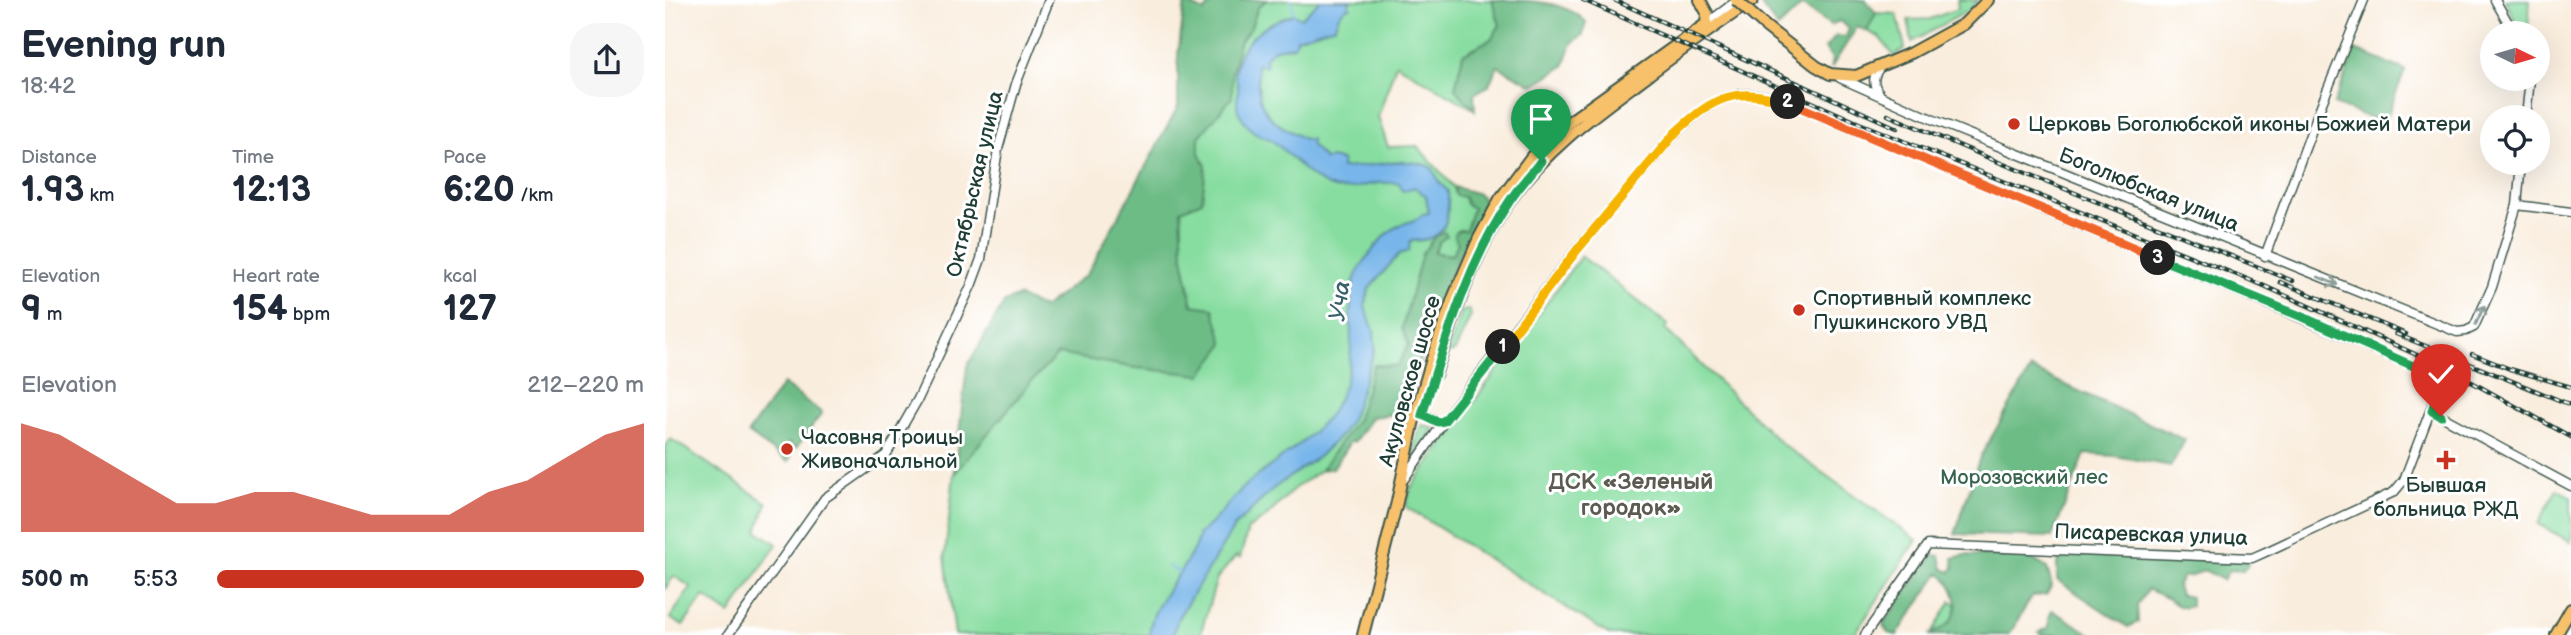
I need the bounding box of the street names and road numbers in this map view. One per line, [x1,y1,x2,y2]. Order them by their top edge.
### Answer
street label: Октябрьская улица [941,88,1009,280]
street label: Боголюбская улица [2055,142,2243,238]
street label: Акуловское шоссе [1373,292,1446,470]
street label: Писаревская улица [2054,519,2249,551]

